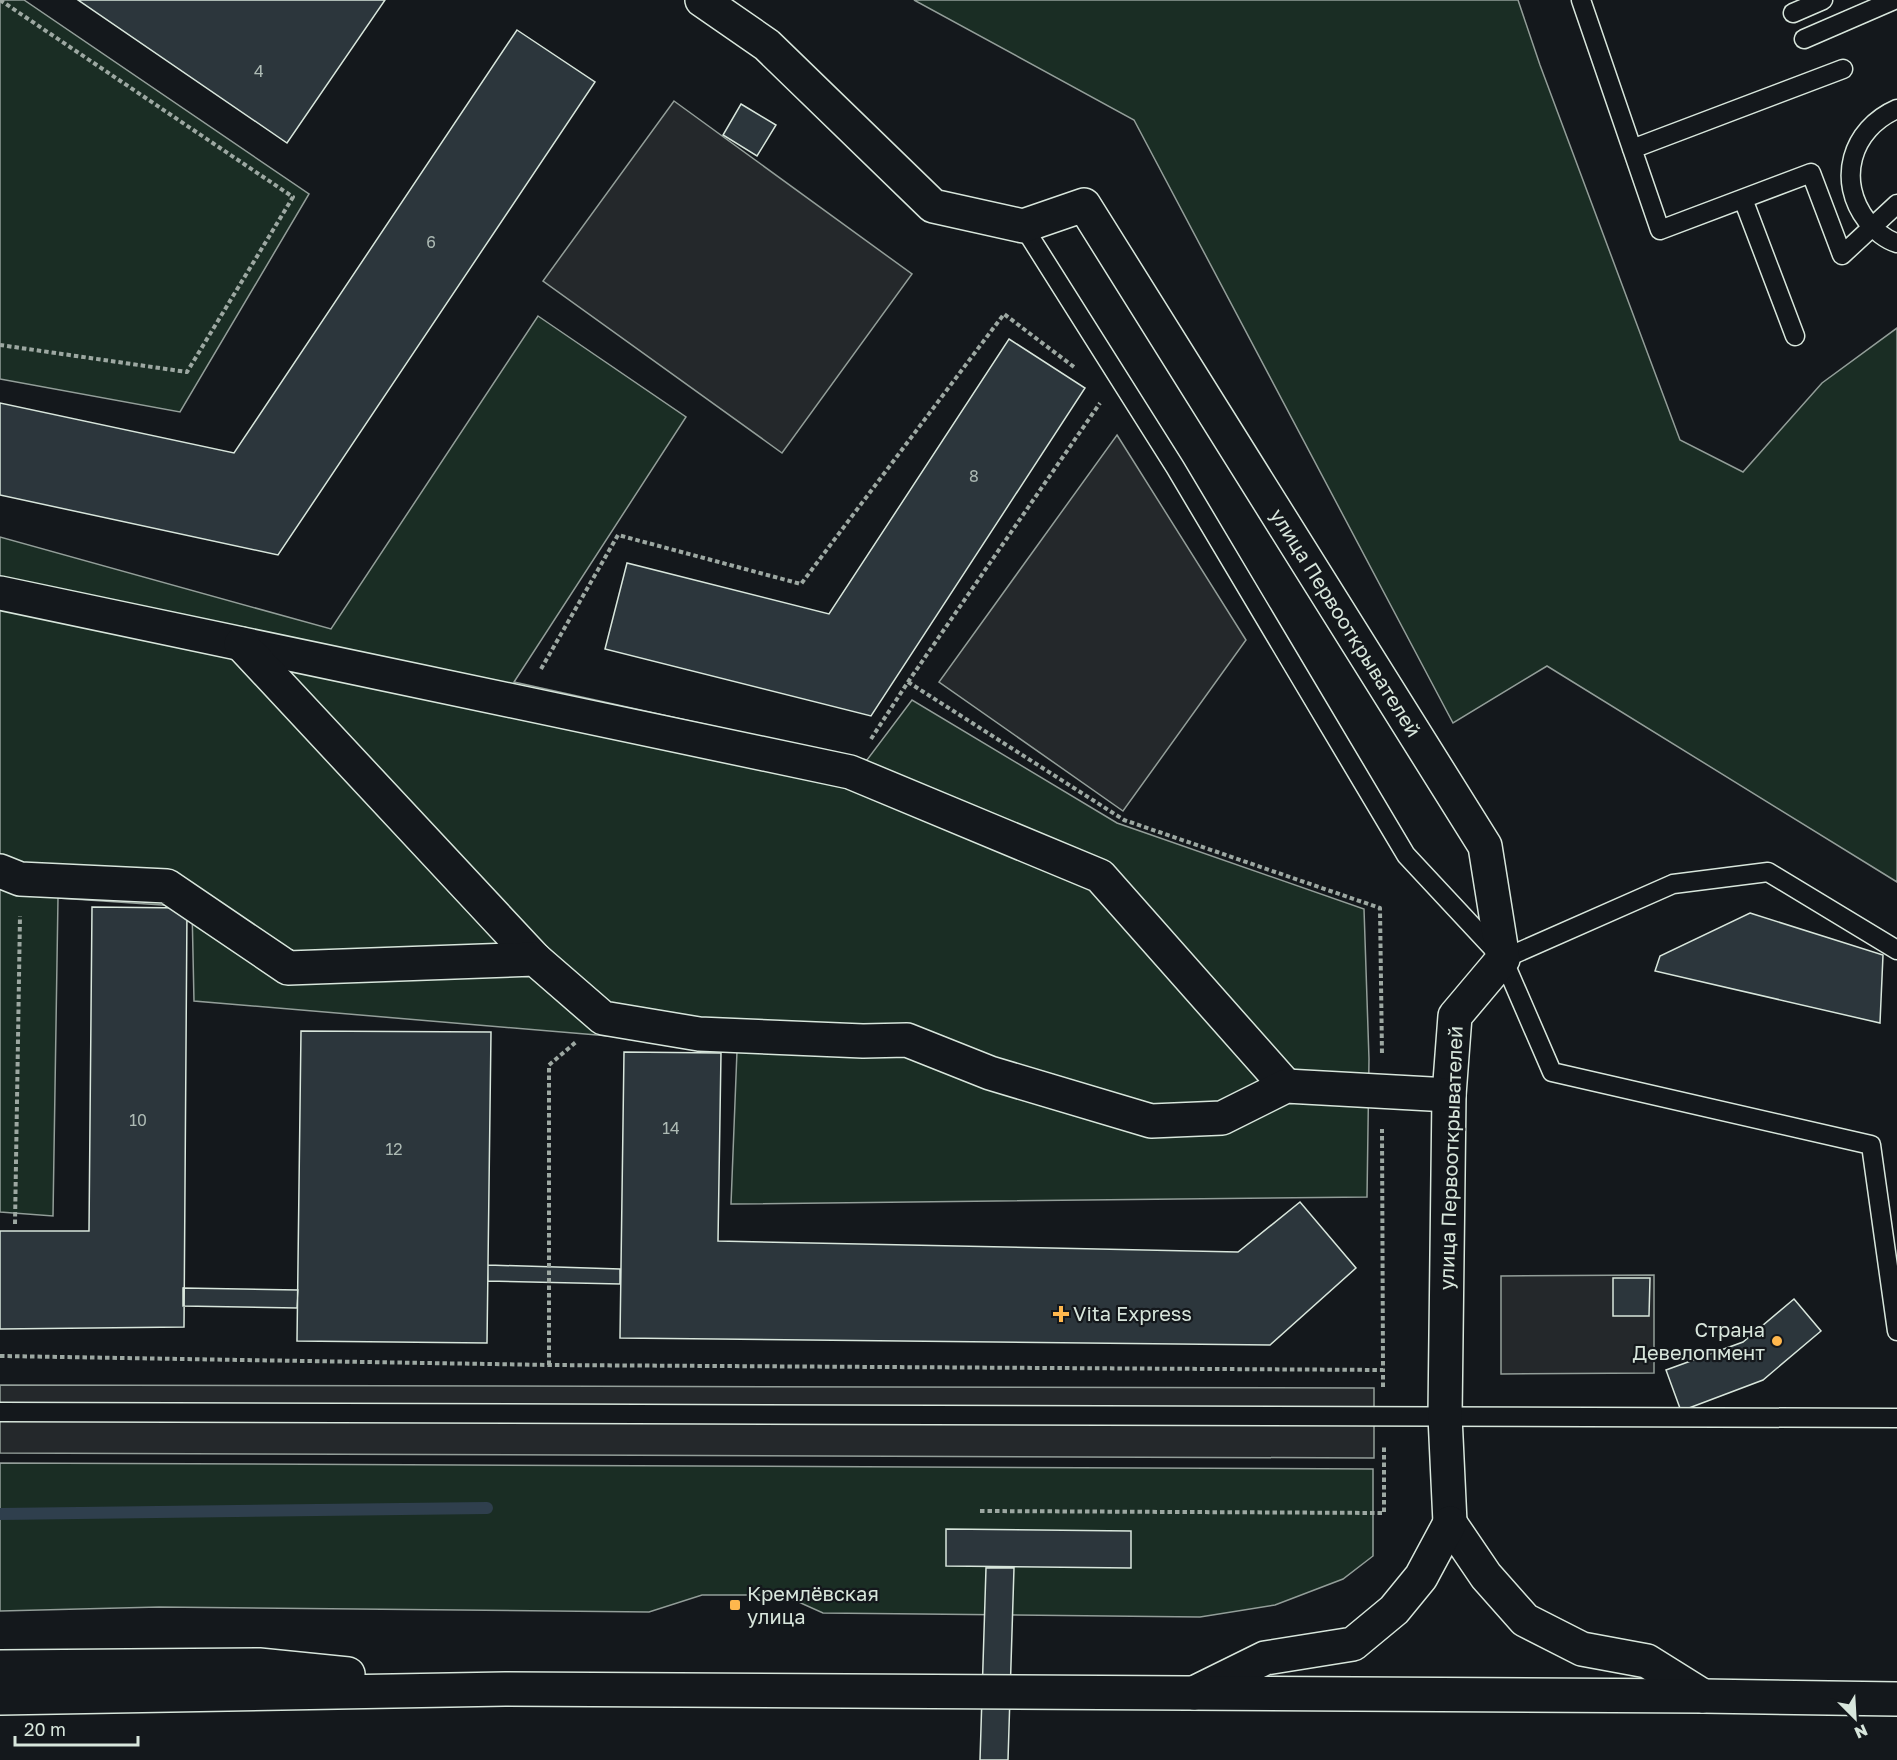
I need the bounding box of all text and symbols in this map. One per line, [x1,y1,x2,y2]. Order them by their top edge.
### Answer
house number: 4 [254,61,264,81]
house number: 6 [426,232,436,252]
house number: 8 [969,466,979,486]
street label: улица Первооткрывателей [1266,504,1427,741]
street label: улица Первооткрывателей [1433,1025,1467,1291]
house number: 10 [129,1110,147,1130]
house number: 14 [662,1118,680,1138]
house number: 12 [385,1139,403,1159]
place label: Vita Express [1073,1301,1192,1325]
marker: Vita Express [1054,1307,1068,1321]
place label: Страна Девелопмент [1633,1317,1765,1364]
marker: Страна Девелопмент [1770,1334,1784,1348]
place label: Кремлёвская улица [747,1581,879,1628]
marker: Кремлёвская улица [728,1598,742,1612]
north arrow [1825,1688,1885,1748]
scale bar [15,1709,138,1747]
text: 20 m [24,1718,66,1740]
text: N [1851,1720,1871,1743]

